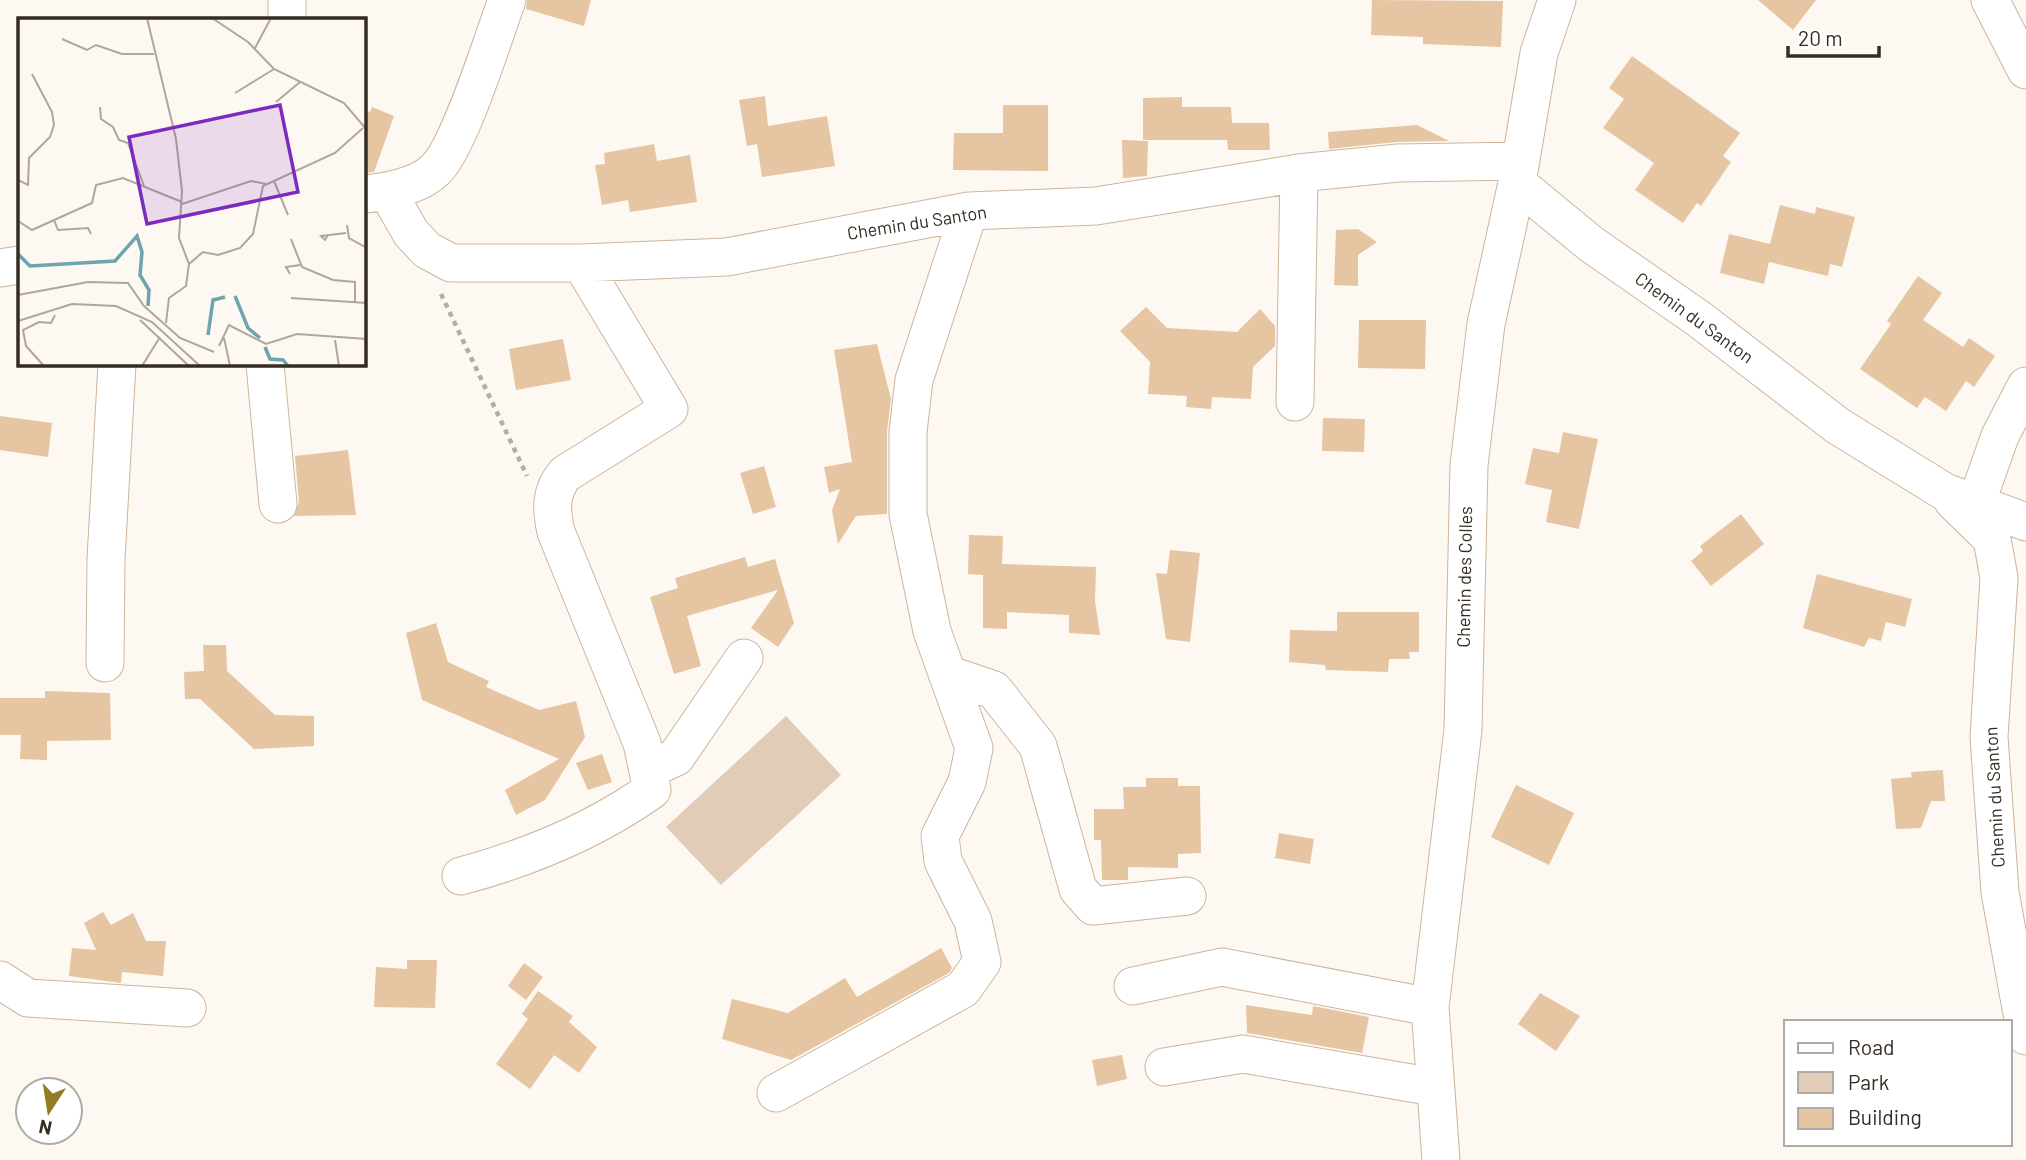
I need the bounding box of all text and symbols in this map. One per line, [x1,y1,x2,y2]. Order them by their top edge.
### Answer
scale bar [1788,14,1879,58]
inset map [18,18,366,366]
text: 20 m [1798,25,1843,50]
street label: Chemin du Santon [845,200,988,244]
street label: Chemin du Santon [1631,267,1758,368]
street label: Chemin des Colles [1452,506,1476,648]
street label: Chemin du Santon [1979,726,2009,868]
legend [1784,1020,2012,1146]
text: Road [1848,1034,1894,1059]
text: Park [1848,1069,1889,1094]
north arrow [14,1076,84,1146]
text: Building [1848,1104,1922,1129]
text: N [37,1116,54,1141]

